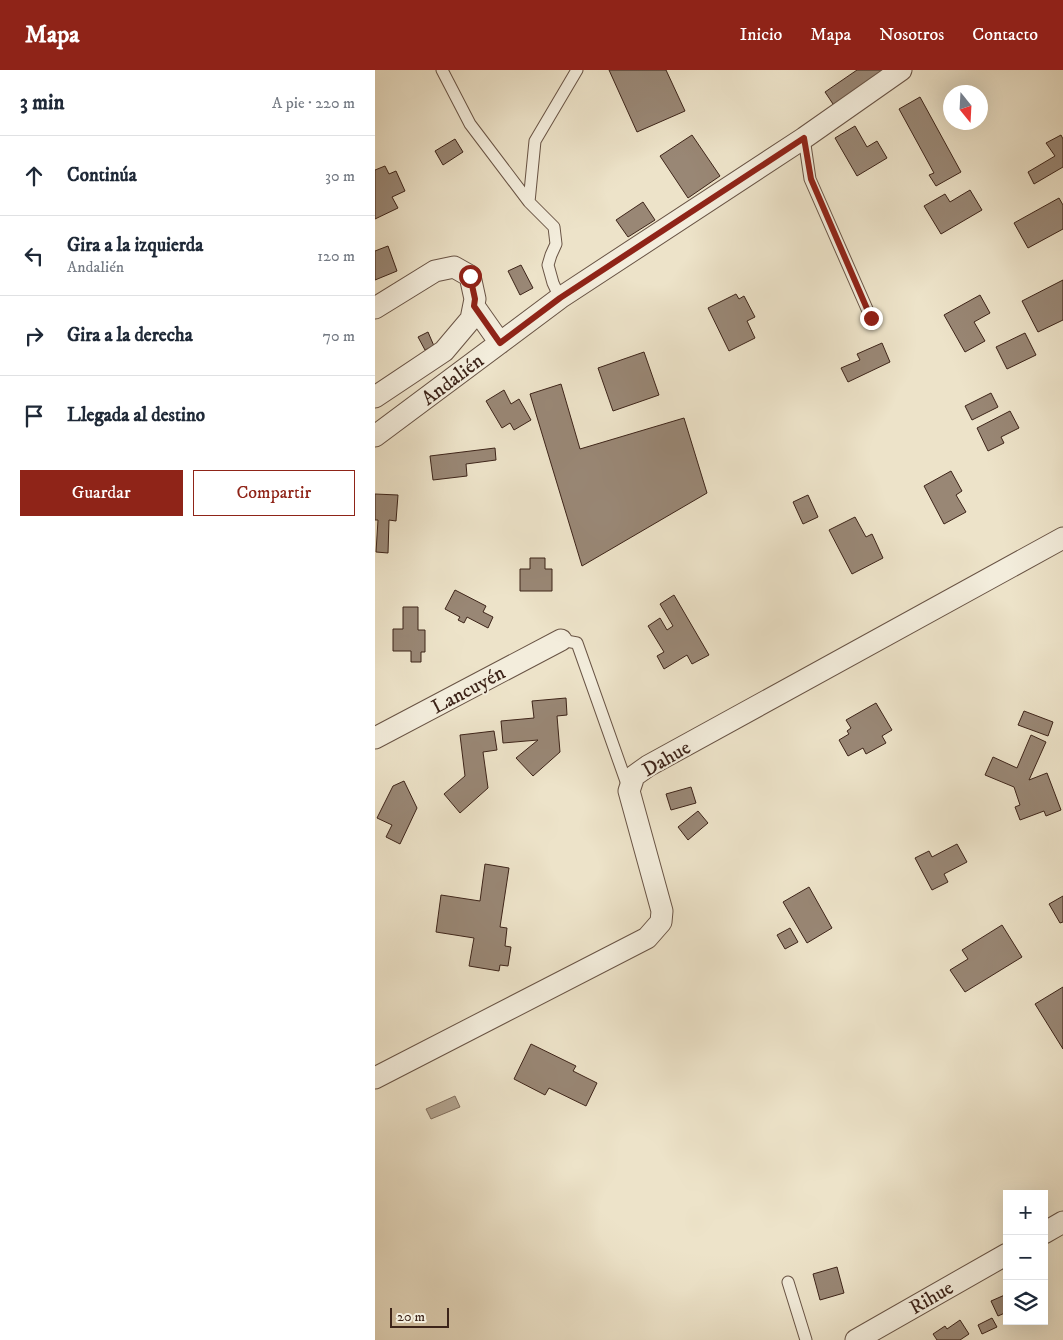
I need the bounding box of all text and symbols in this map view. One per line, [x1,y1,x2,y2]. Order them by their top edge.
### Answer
text: Mapa [25,20,79,50]
text: Inicio [740,24,782,46]
text: Mapa [810,24,851,46]
text: Nosotros [879,24,944,46]
text: Contacto [972,24,1038,46]
north arrow [943,85,988,130]
text: 3 min [20,90,65,116]
text: A pie · 220 m [272,93,355,113]
icon: ahead [20,162,48,190]
text: Continúa [67,164,137,187]
text: 30 m [325,166,355,186]
text: Gira a la izquierda [67,234,203,257]
icon: left [20,242,48,270]
text: 120 m [317,246,355,266]
text: Andalién [67,257,124,277]
route start [459,265,482,288]
route end [860,307,883,330]
icon: right [20,322,48,350]
text: Gira a la derecha [67,324,193,347]
text: 70 m [323,326,355,346]
street label: Andalién [417,348,489,412]
icon: arrive [20,402,48,430]
text: Llegada al destino [67,404,205,427]
button: Guardar [20,470,183,516]
button: Compartir [193,470,355,516]
street label: Lancuyén [428,660,510,720]
street label: Dahue [638,736,695,783]
map controls [1003,1190,1048,1325]
button: + [1003,1190,1048,1235]
button: − [1003,1235,1048,1280]
street label: Rihue [905,1276,958,1321]
button: layers [1003,1280,1048,1325]
scale bar [390,1305,449,1328]
text: 20 m [397,1308,425,1326]

